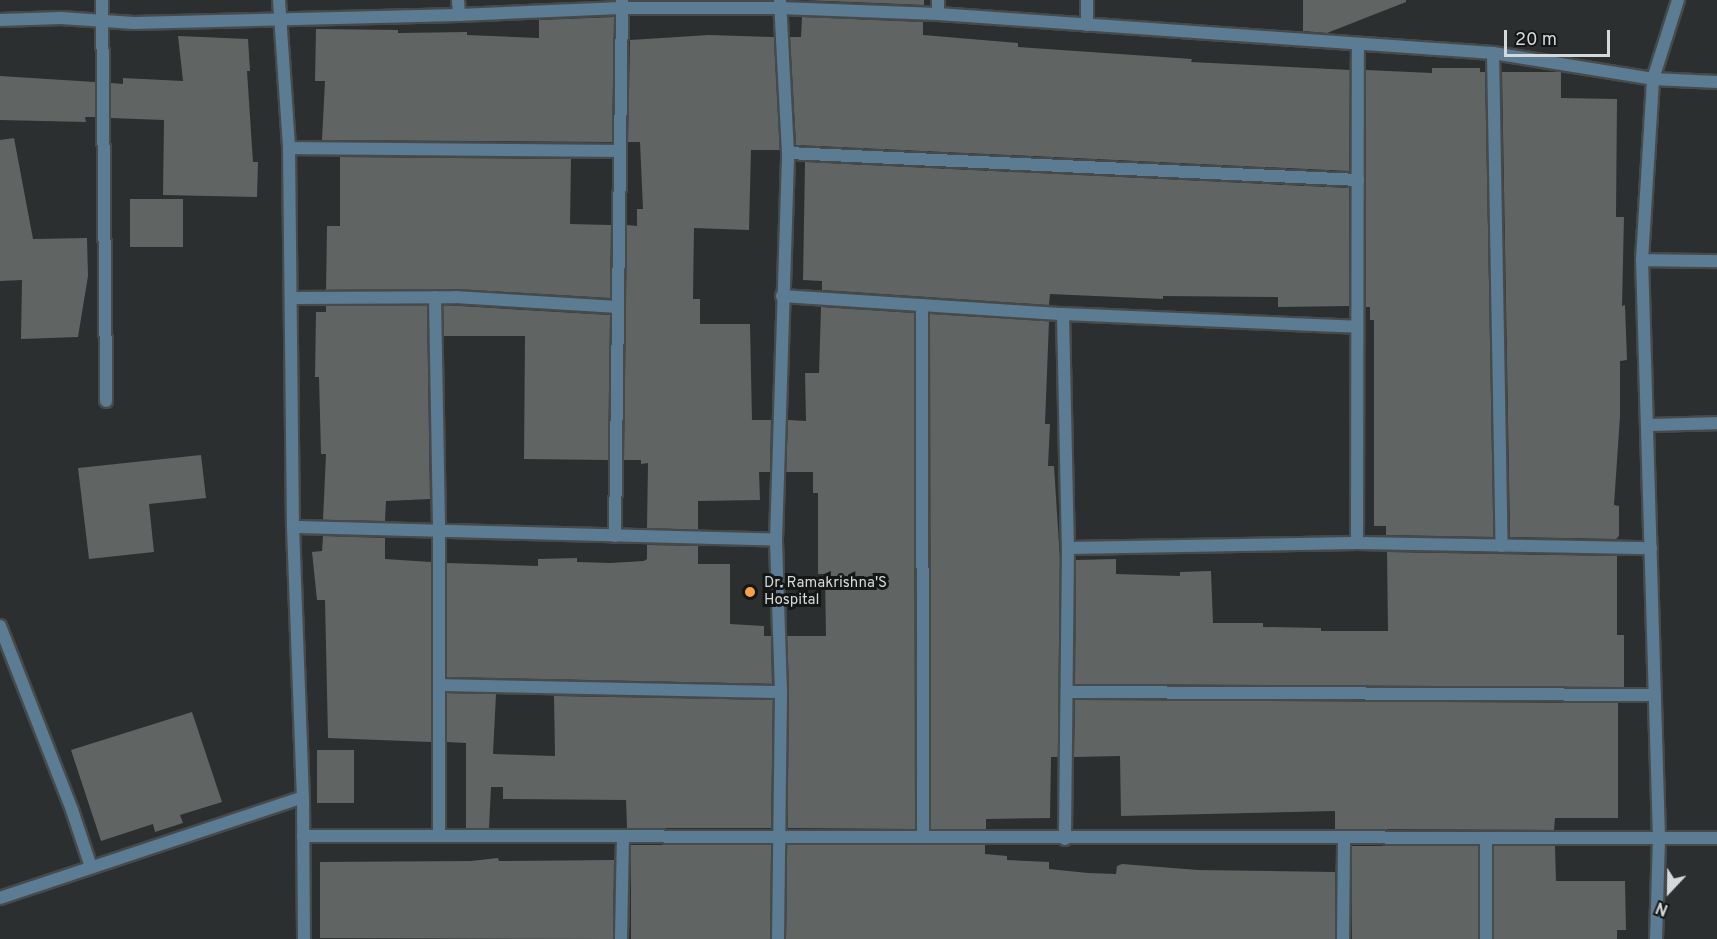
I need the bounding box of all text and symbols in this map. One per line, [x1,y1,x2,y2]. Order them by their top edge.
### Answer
scale bar [1507,18,1614,56]
text: 20 m [1515,29,1557,52]
place label: Dr. Ramakrishna'S Hospital [764,574,887,609]
marker: Dr. Ramakrishna'S Hospital [741,583,759,601]
north arrow [1639,861,1699,921]
text: N [1653,896,1671,919]

